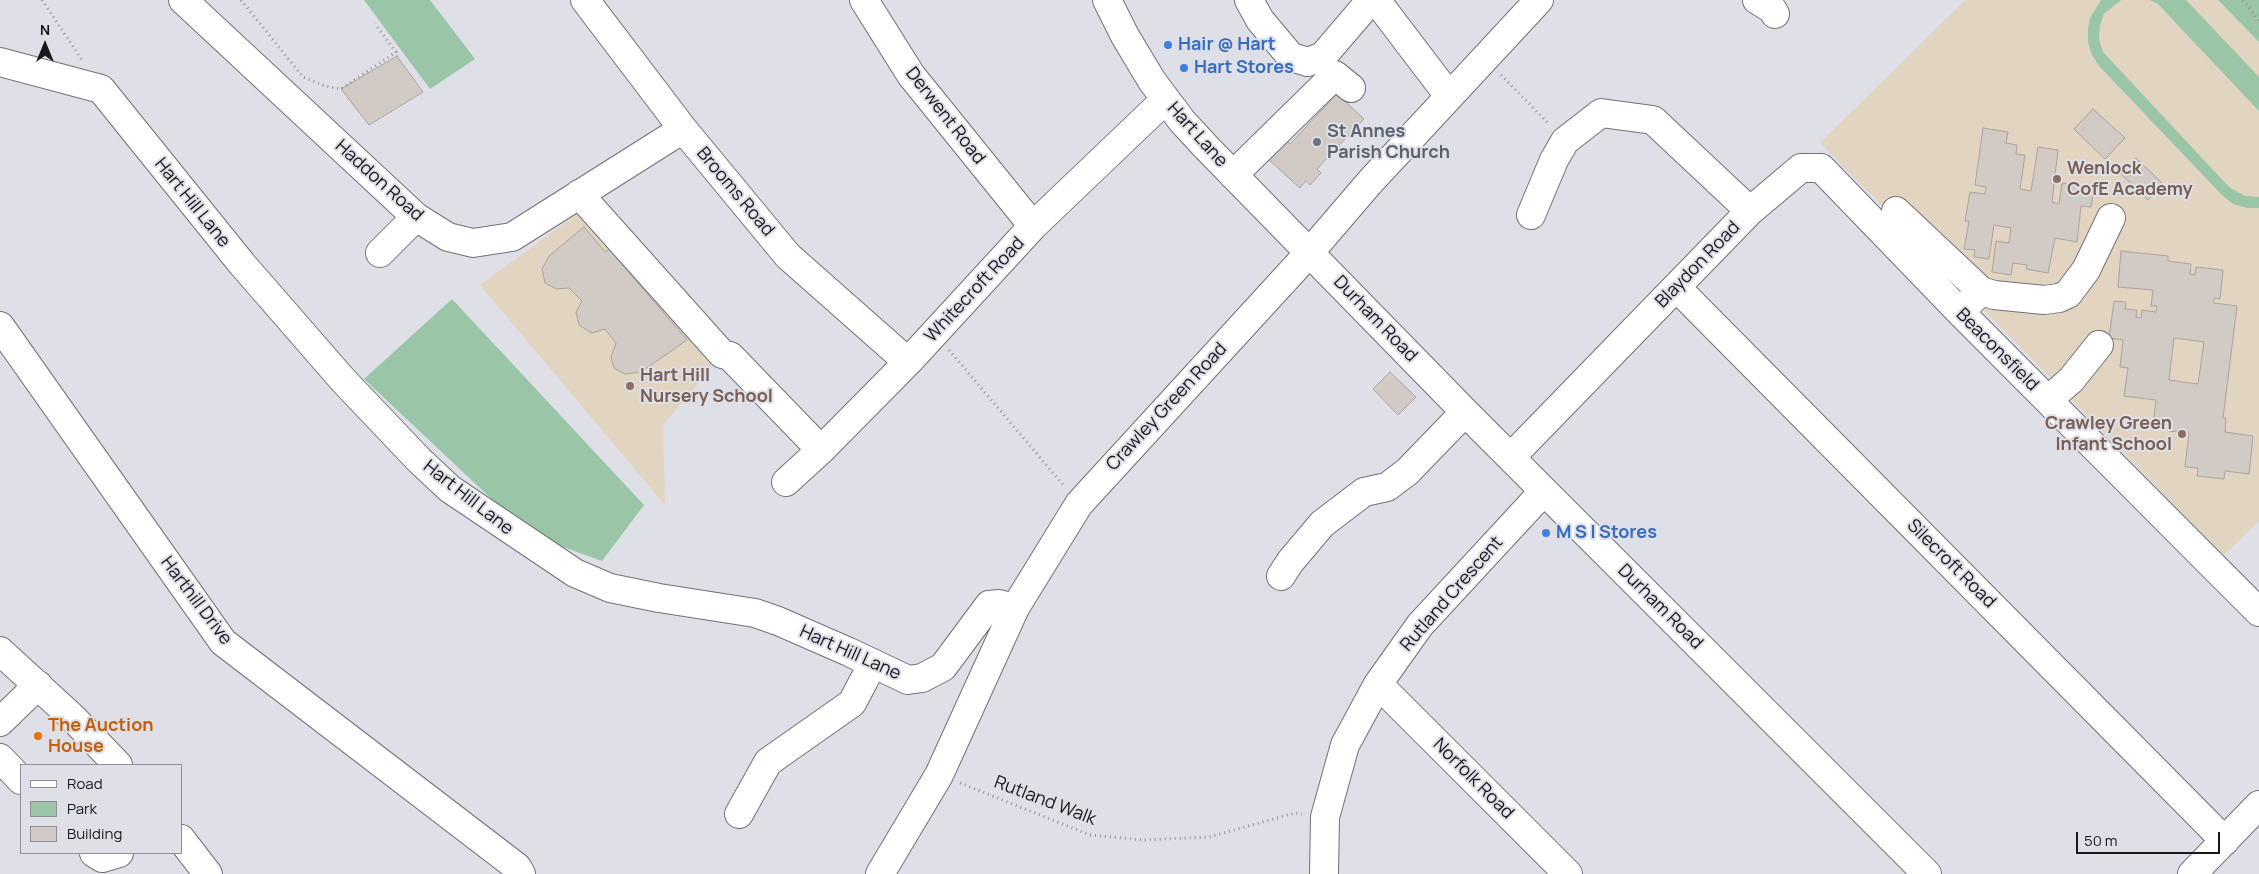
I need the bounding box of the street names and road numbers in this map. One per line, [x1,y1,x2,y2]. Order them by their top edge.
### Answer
street label: Derwent Road [900,63,990,169]
street label: Hart Lane [1162,98,1232,172]
street label: Haddon Road [330,136,428,226]
street label: Brooms Road [691,143,779,241]
street label: Hart Hill Lane [149,154,235,252]
street label: Blaydon Road [1651,217,1745,313]
street label: Whitecroft Road [921,233,1029,347]
street label: Durham Road [1329,271,1421,367]
street label: Beaconsfield [1951,304,2043,396]
street label: Crawley Green Road [1102,339,1232,475]
street label: Hart Hill Lane [419,456,517,540]
street label: Silecroft Road [1902,515,2000,613]
street label: Rutland Crescent [1396,532,1508,656]
street label: Harthill Drive [156,553,236,649]
street label: Durham Road [1613,560,1707,654]
street label: Hart Hill Lane [796,621,904,685]
street label: Norfolk Road [1428,734,1518,824]
street label: Rutland Walk [991,772,1099,830]

